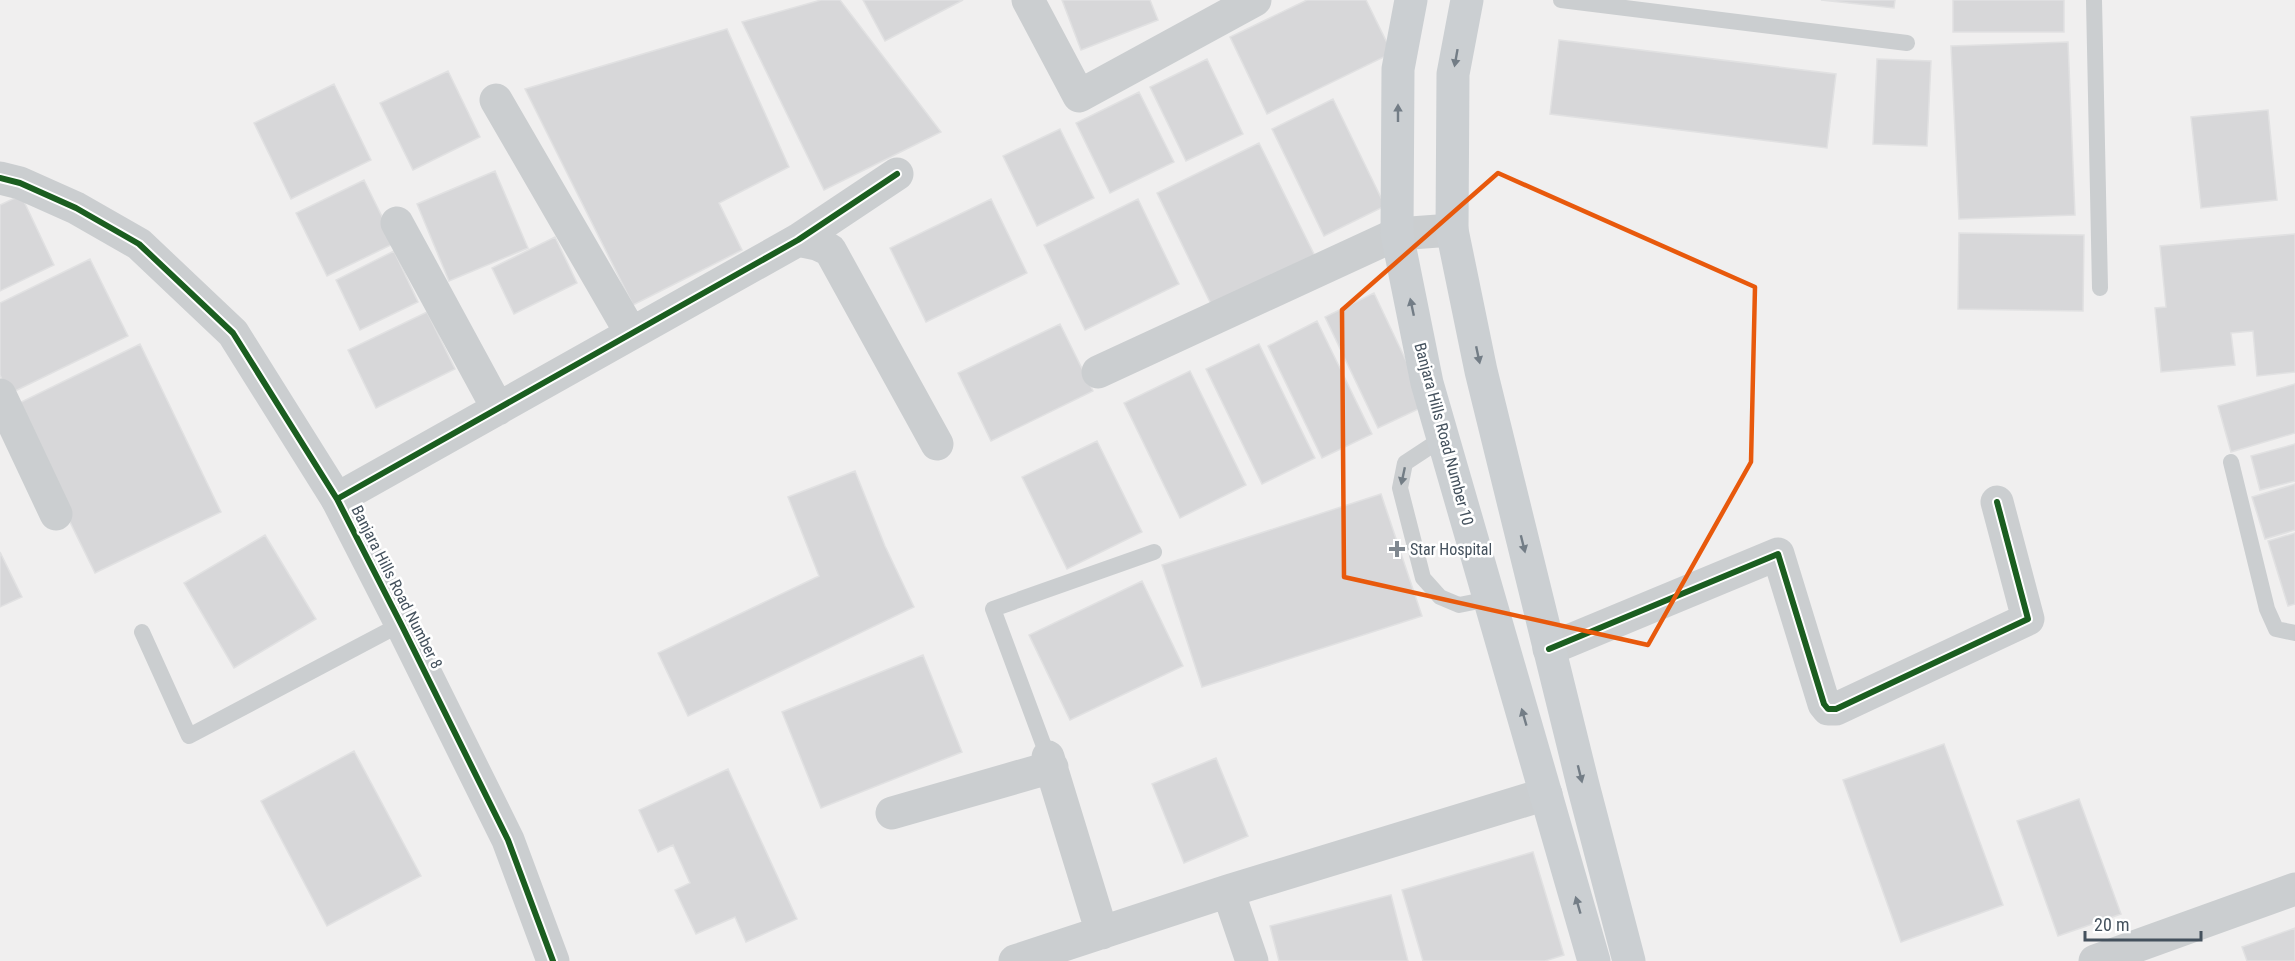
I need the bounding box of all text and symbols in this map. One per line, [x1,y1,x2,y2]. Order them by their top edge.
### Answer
one-way arrow [1451,48,1460,67]
one-way arrow [1393,104,1403,123]
one-way arrow [1407,297,1416,316]
street label: Banjara Hills Road Number 10 [1410,341,1478,527]
one-way arrow [1474,345,1483,364]
one-way arrow [1398,467,1407,486]
street label: Banjara Hills Road Number 8 [348,502,446,672]
one-way arrow [1519,535,1529,553]
marker: Star Hospital [1388,540,1406,558]
place label: Star Hospital [1410,540,1492,559]
one-way arrow [1519,708,1528,726]
one-way arrow [1575,765,1585,784]
one-way arrow [1573,896,1582,914]
scale bar [2085,904,2200,942]
text: 20 m [2094,914,2129,935]

